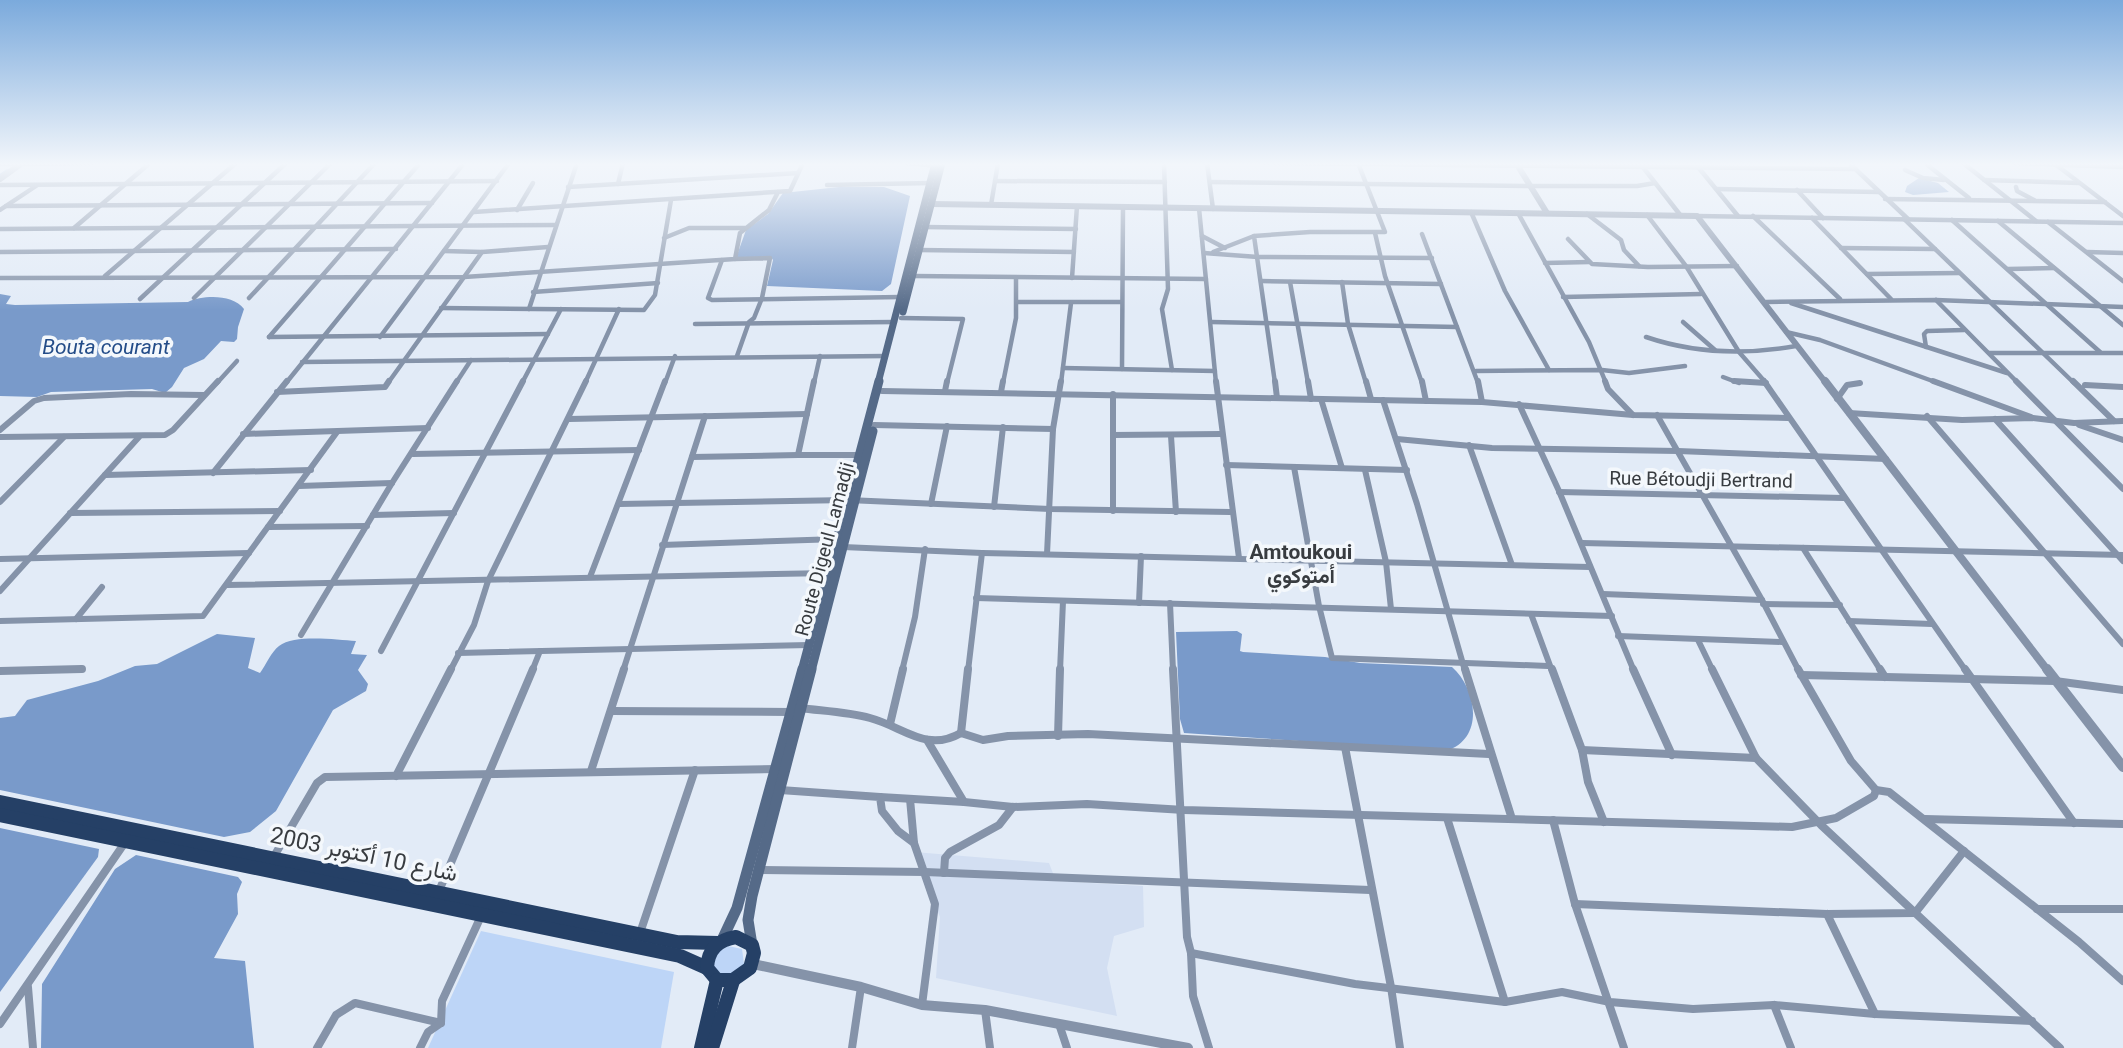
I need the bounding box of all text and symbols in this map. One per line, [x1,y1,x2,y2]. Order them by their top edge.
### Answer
water label: Bouta courant [42,335,170,359]
street label: Route Digeul Lamadji [790,460,859,639]
street label: Rue Bétoudji Bertrand [1609,466,1793,493]
district label: Amtoukoui أمتوكوي [1250,540,1352,593]
street label: شارع 10 أكتوبر 2003 [267,821,460,889]

